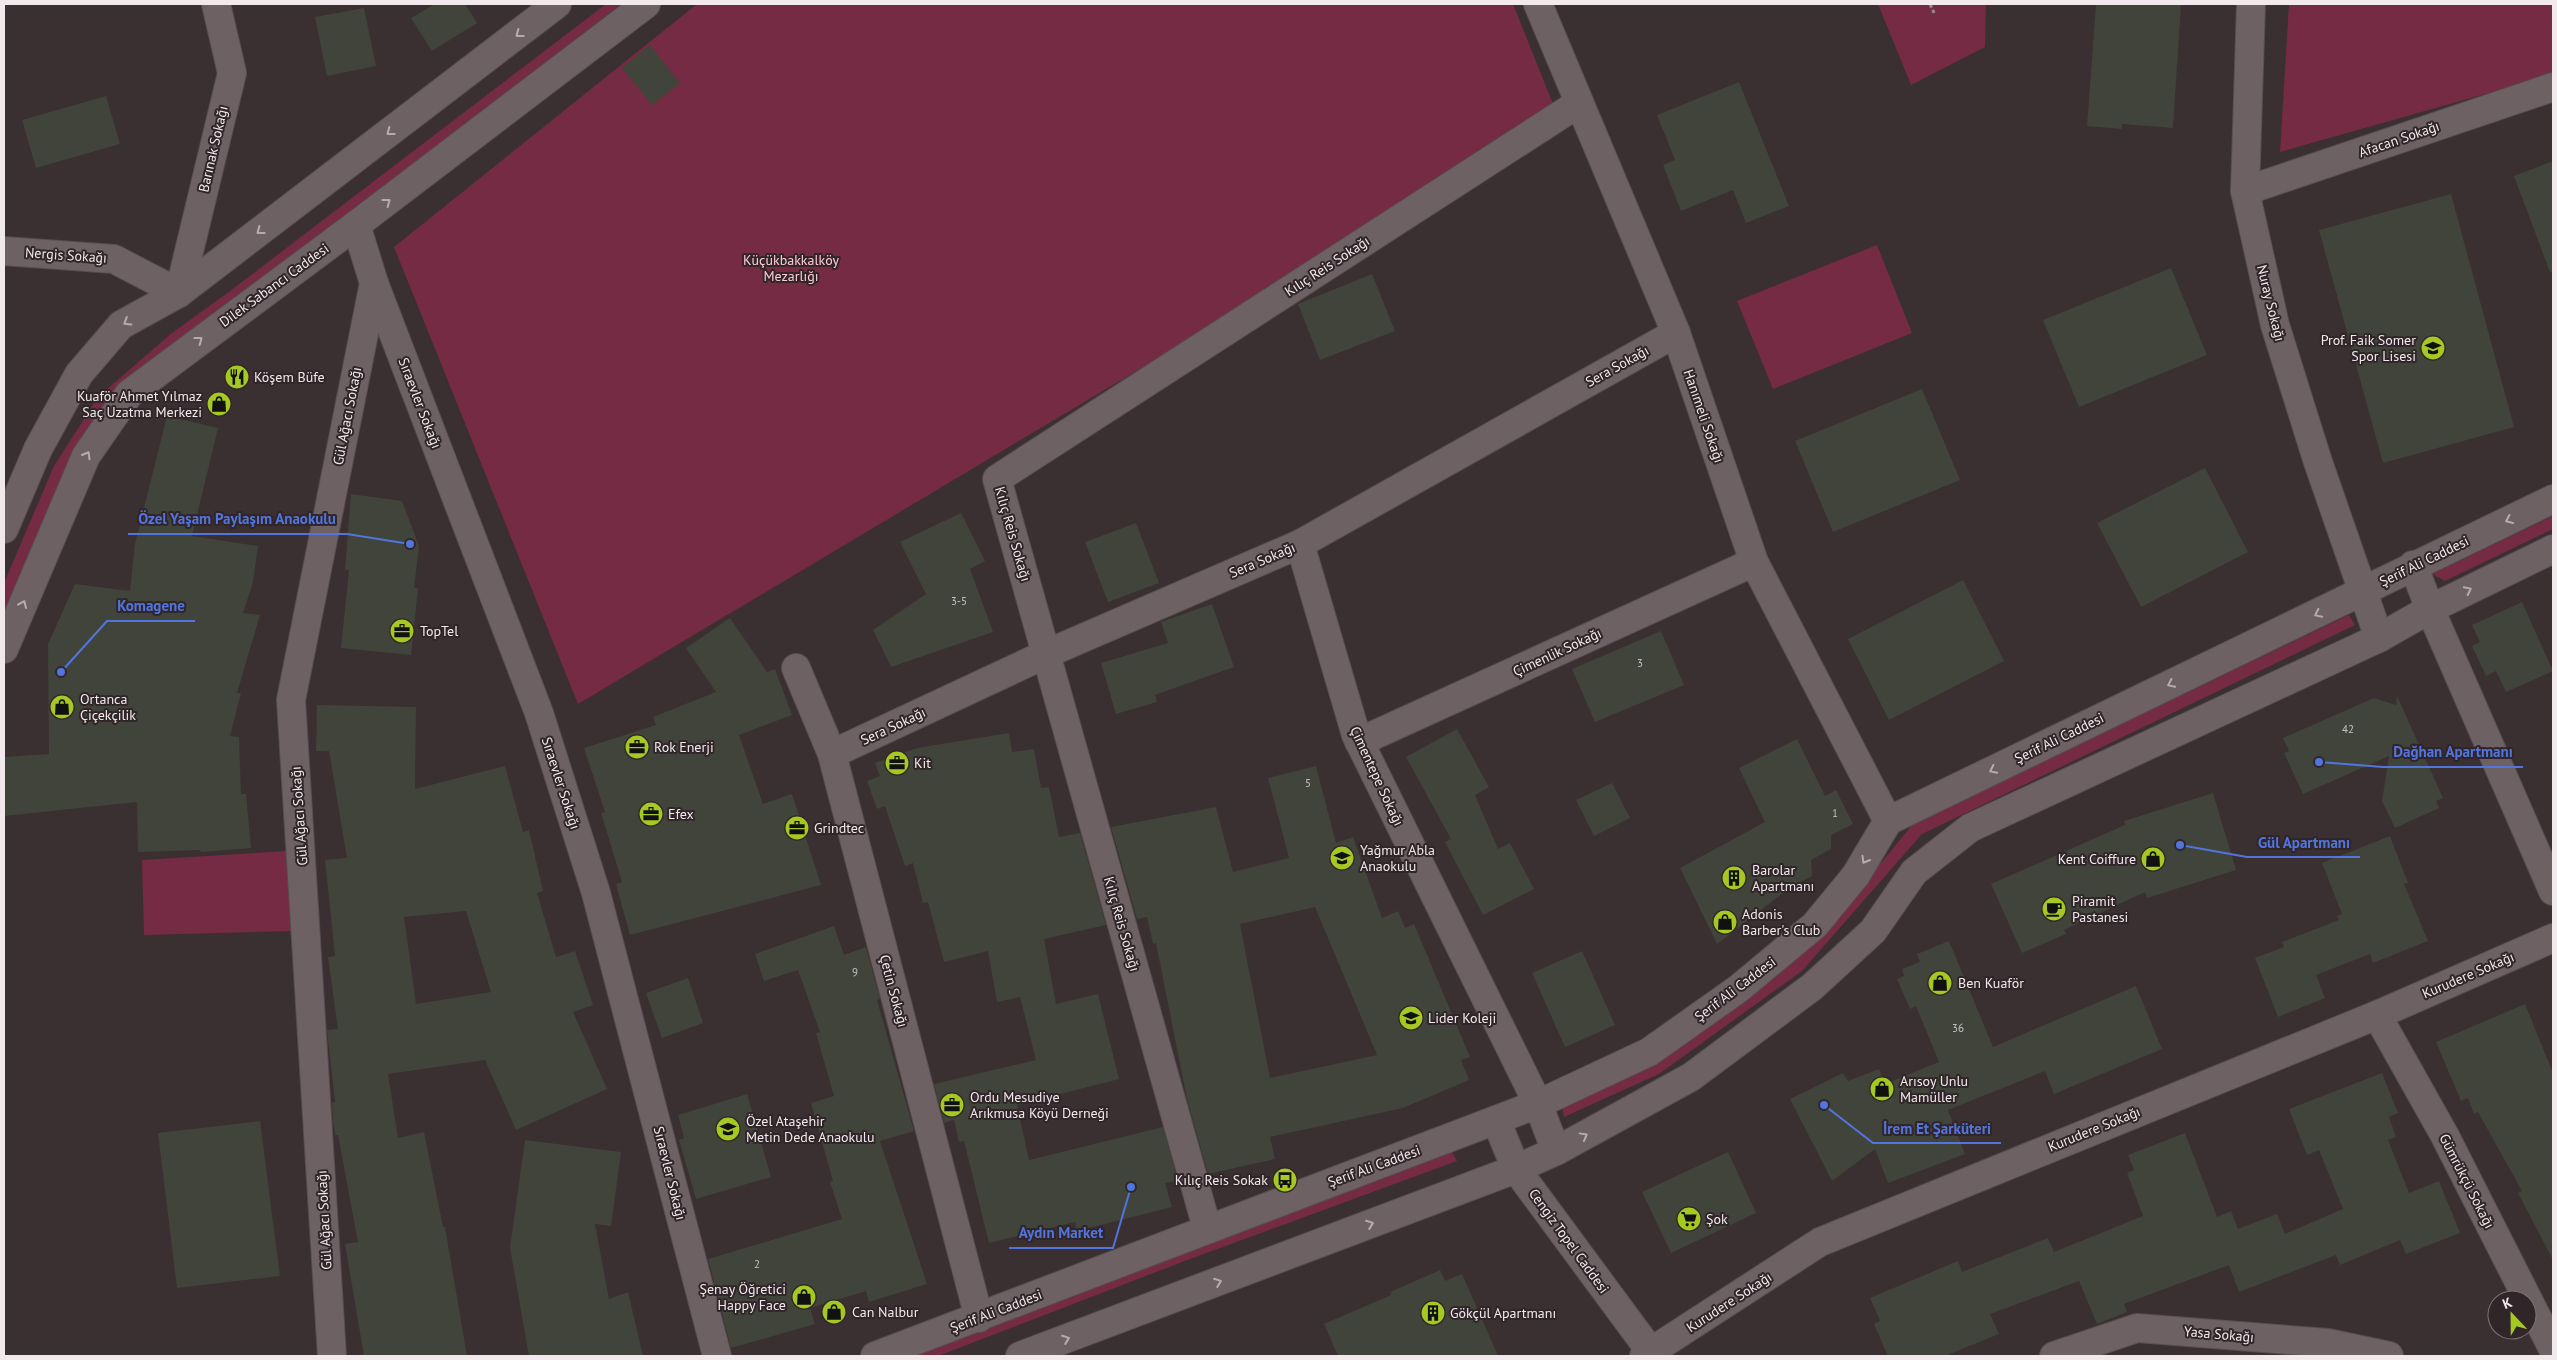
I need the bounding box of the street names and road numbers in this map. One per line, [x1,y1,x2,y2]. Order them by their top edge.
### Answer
street label: Barınak Sokağı [194,104,232,194]
street label: Afacan Sokağı [2356,117,2442,161]
street label: Kılıç Reis Sokağı [1281,232,1373,300]
street label: Dilek Sabancı Caddesi [216,239,332,331]
street label: Nergis Sokağı [24,243,108,267]
street label: Nuray Sokağı [2253,263,2289,343]
street label: Sera Sokağı [1582,341,1652,391]
street label: Sıraevler Sokağı [394,355,446,451]
street label: Gül Ağacı Sokağı [329,365,365,467]
street label: Hanımeli Sokağı [1680,367,1728,465]
street label: Kılıç Reis Sokağı [991,484,1035,584]
street label: Şerif Ali Caddesi [2376,532,2472,590]
street label: Sera Sokağı [1226,538,1298,582]
street label: Çimenlik Sokağı [1510,624,1604,680]
street label: Sera Sokağı [858,703,928,749]
street label: Şerif Ali Caddesi [2011,709,2107,767]
street label: Çimentepe Sokağı [1346,723,1408,829]
street label: Sıraevler Sokağı [538,735,584,831]
street label: Gül Ağacı Sokağı [287,766,311,866]
street label: Kılıç Reis Sokağı [1100,874,1144,974]
street label: Kurudere Sokağı [2419,948,2517,1002]
street label: Çetin Sokağı [876,953,912,1029]
street label: Şerif Ali Caddesi [1691,953,1779,1025]
street label: Kurudere Sokağı [2045,1102,2143,1156]
street label: Sıraevler Sokağı [650,1124,690,1222]
street label: Gümrükçü Sokağı [2435,1131,2499,1231]
street label: Şerif Ali Caddesi [1325,1141,1423,1191]
street label: Gül Ağacı Sokağı [312,1170,336,1270]
street label: Cengiz Topel Caddesi [1525,1185,1613,1297]
street label: Kurudere Sokağı [1683,1268,1775,1336]
street label: Şerif Ali Caddesi [947,1285,1045,1337]
street label: Yasa Sokağı [2183,1322,2255,1346]

